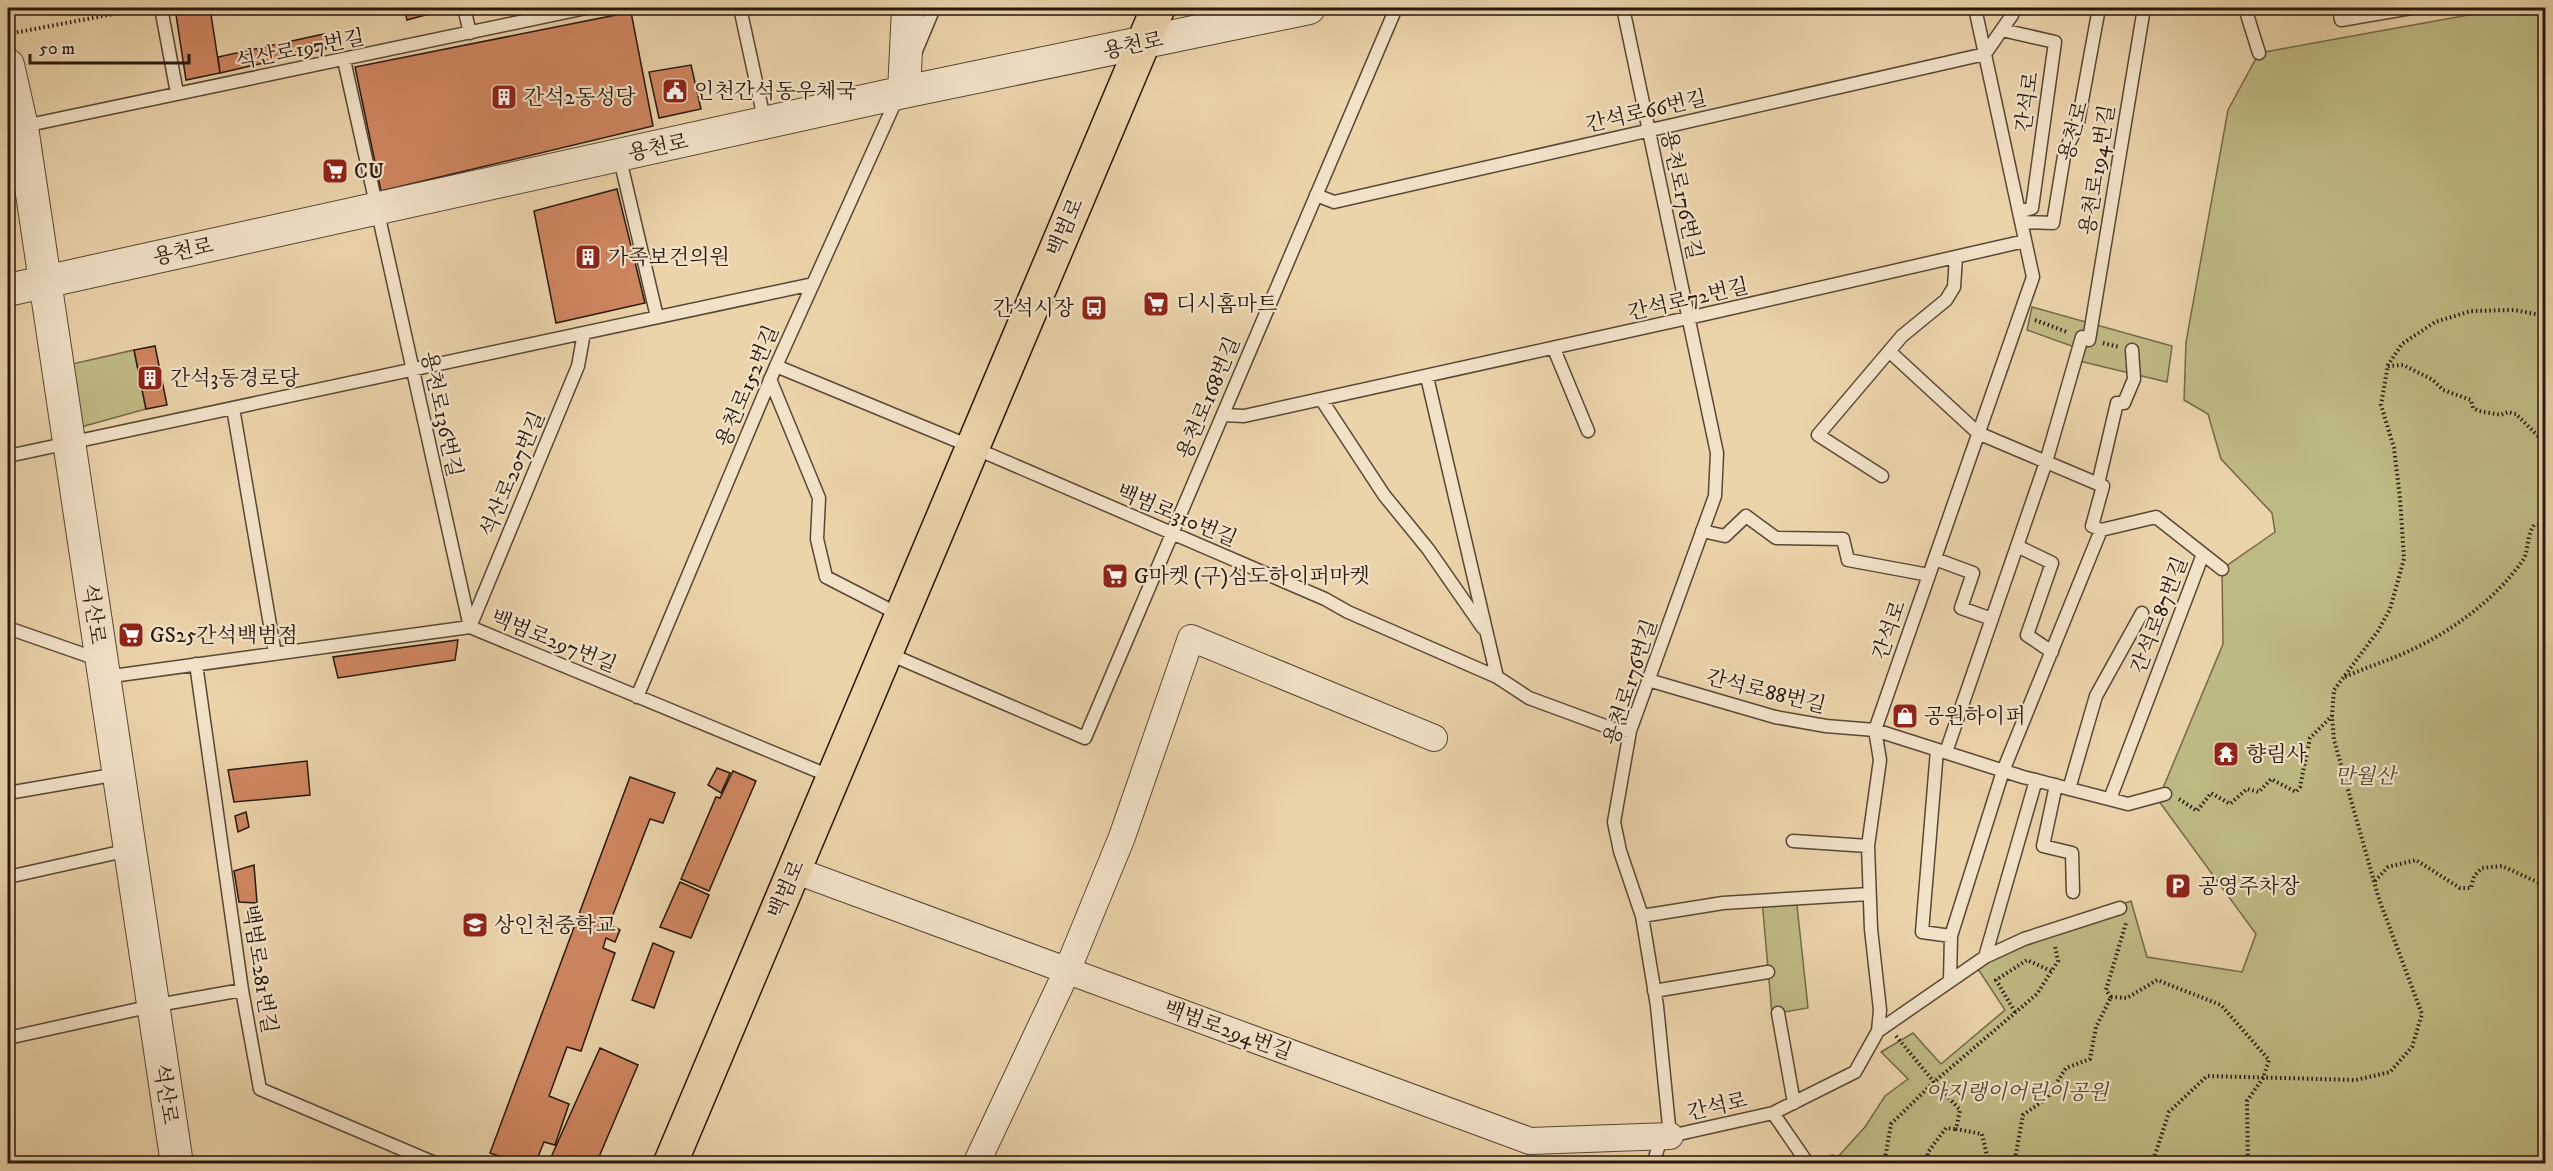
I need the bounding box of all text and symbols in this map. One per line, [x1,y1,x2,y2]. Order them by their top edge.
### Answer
street label: 석산로197번길 [234,25,367,75]
scale bar [30,27,189,65]
street label: 용천로 [1101,27,1166,65]
text: 50 m [39,38,75,60]
street label: 간석로 [2011,70,2045,134]
public building icon: 인천간석동우체국 [660,76,690,106]
place label: 인천간석동우체국 [694,79,856,105]
building icon: 간석2동성당 [489,82,519,112]
place label: 간석2동성당 [524,85,636,111]
street label: 간석로66번길 [1583,85,1709,139]
street label: 용천로 [2054,99,2094,164]
street label: 용천로194번길 [2075,103,2121,237]
street label: 용천로176번길 [1655,128,1707,262]
street label: 용천로 [626,129,691,167]
supermarket icon: CU [320,156,350,186]
place label: CU [354,159,384,185]
street label: 백범로 [1042,194,1090,260]
street label: 용천로 [151,233,216,271]
building icon: 가족보건의원 [573,242,603,272]
place label: 가족보건의원 [608,245,730,271]
street label: 간석로72번길 [1625,273,1751,326]
supermarket icon: 디시홈마트 [1141,289,1171,319]
place label: 디시홈마트 [1176,292,1277,318]
bus stop icon: 간석시장 [1079,293,1109,323]
place label: 간석시장 [993,296,1075,322]
street label: 용천로152번길 [711,322,785,451]
street label: 용천로168번길 [1171,333,1246,464]
street label: 용천로136번길 [415,349,467,479]
building icon: 간석3동경로당 [135,363,165,393]
place label: 간석3동경로당 [170,366,300,392]
street label: 석산로207번길 [475,408,551,541]
street label: 백범로310번길 [1113,479,1241,553]
street label: 간석로87번길 [2126,553,2194,677]
supermarket icon: G마켓 (구)심도하이퍼마켓 [1100,561,1130,591]
place label: G마켓 (구)심도하이퍼마켓 [1134,564,1370,590]
street label: 석산로 [76,582,110,646]
street label: 간석로 [1868,597,1912,663]
street label: 백범로297번길 [487,605,620,679]
street label: 용천로176번길 [1598,616,1664,749]
supermarket icon: GS25간석백범점 [116,620,146,650]
place label: GS25간석백범점 [150,623,298,649]
street label: 간석로88번길 [1703,665,1828,719]
shop icon: 공원하이퍼 [1890,701,1920,731]
place label: 공원하이퍼 [1924,704,2025,730]
temple icon: 향림사 [2211,739,2241,769]
place label: 향림사 [2246,742,2308,768]
park label: 만월산 [2335,764,2398,790]
street label: 백범로 [763,856,811,922]
parking icon: 공영주차장 [2163,871,2193,901]
place label: 공영주차장 [2198,874,2300,900]
street label: 백범로281번길 [236,903,282,1035]
school or university icon: 상인천중학교 [460,910,490,940]
place label: 상인천중학교 [494,913,616,939]
street label: 백범로294번길 [1160,996,1295,1066]
street label: 석산로 [147,1062,183,1126]
park label: 아지랭이어린이공원 [1926,1080,2110,1106]
street label: 간석로 [1685,1087,1750,1126]

